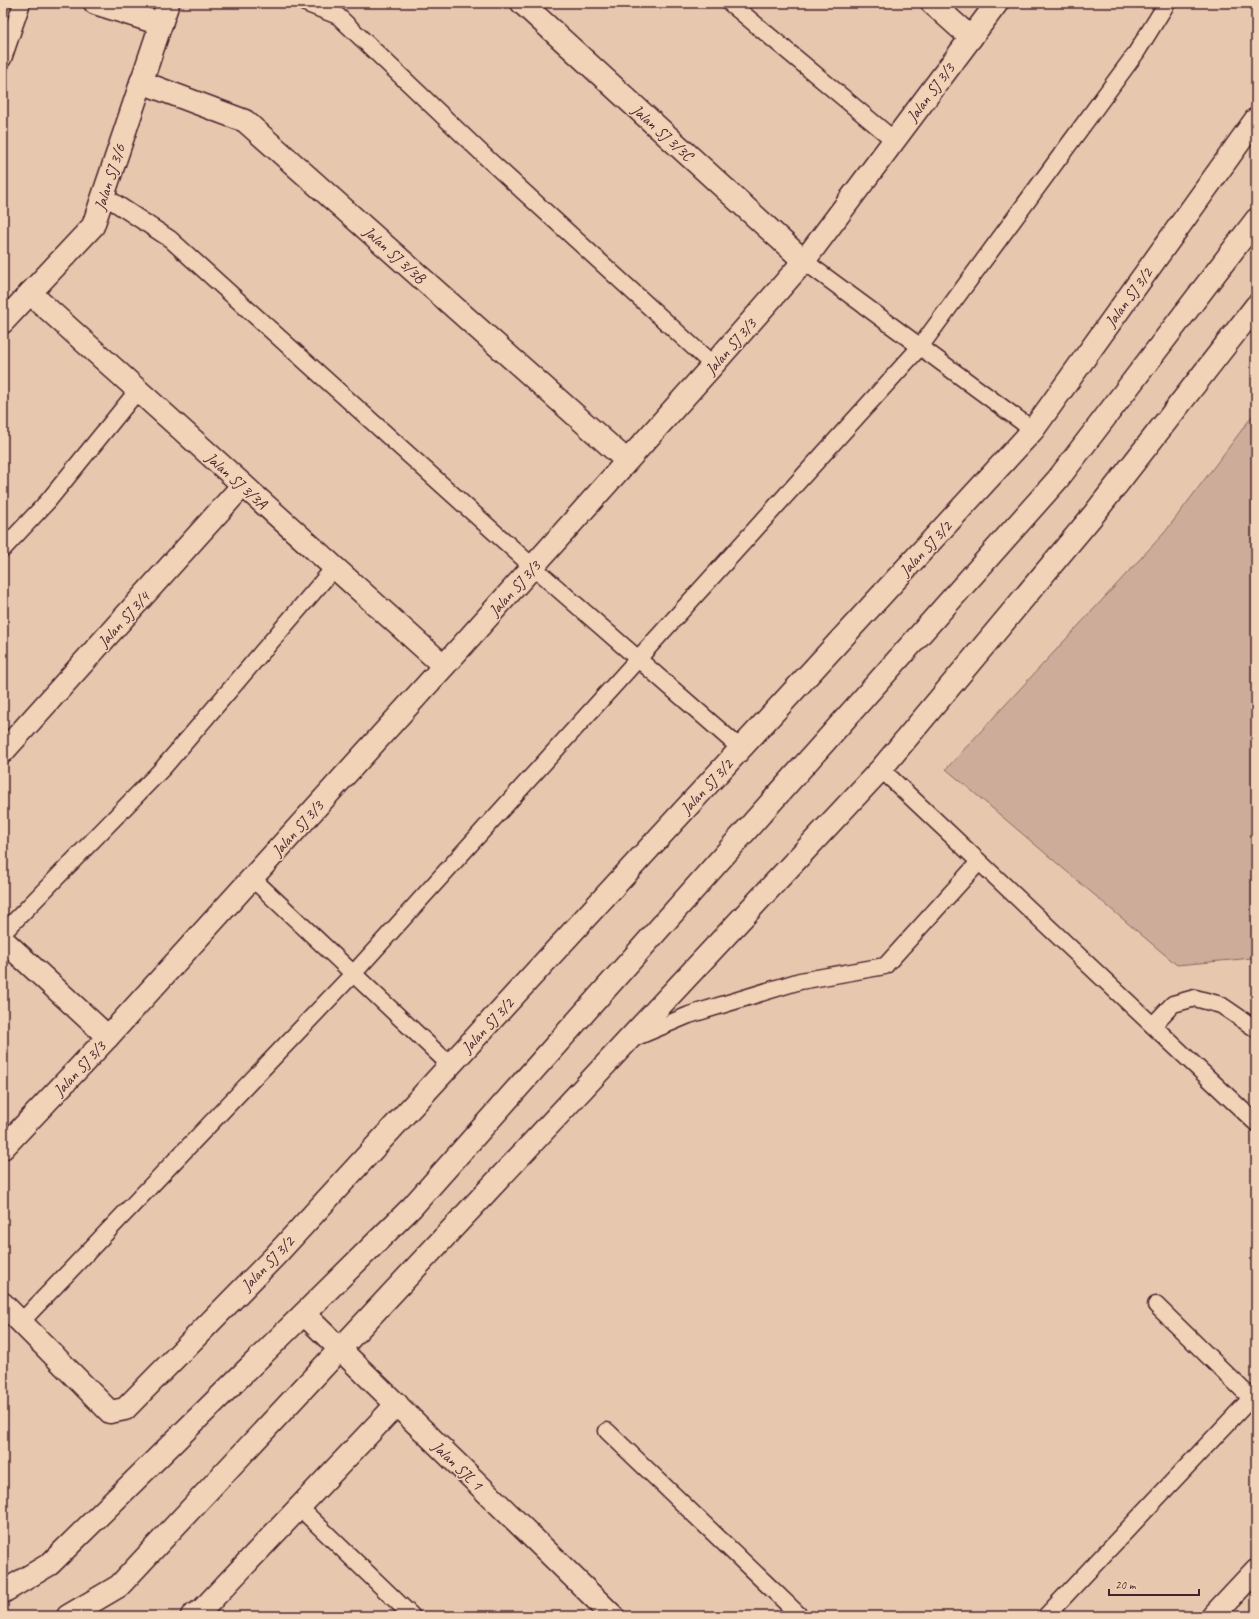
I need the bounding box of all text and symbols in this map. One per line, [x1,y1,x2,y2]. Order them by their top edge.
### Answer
street label: Jalan SJ 3/3 [902,58,960,127]
street label: Jalan SJ 3/3C [627,99,698,166]
street label: Jalan SJ 3/6 [90,141,130,214]
street label: Jalan SJ 3/3B [358,221,431,289]
street label: Jalan SJ 3/2 [1100,263,1158,332]
street label: Jalan SJ 3/3 [700,313,762,380]
street label: Jalan SJ 3/3A [201,447,272,514]
street label: Jalan SJ 3/2 [894,516,958,581]
street label: Jalan SJ 3/3 [484,555,546,621]
street label: Jalan SJ 3/4 [93,586,155,652]
street label: Jalan SJ 3/2 [675,754,739,819]
street label: Jalan SJ 3/3 [267,795,329,861]
street label: Jalan SJ 3/2 [456,993,520,1058]
street label: Jalan SJ 3/3 [48,1036,112,1101]
street label: Jalan SJ 3/2 [236,1231,300,1296]
street label: Jalan SJL 1 [427,1436,487,1495]
scale bar [1109,1571,1199,1597]
text: 20 m [1115,1577,1137,1593]

